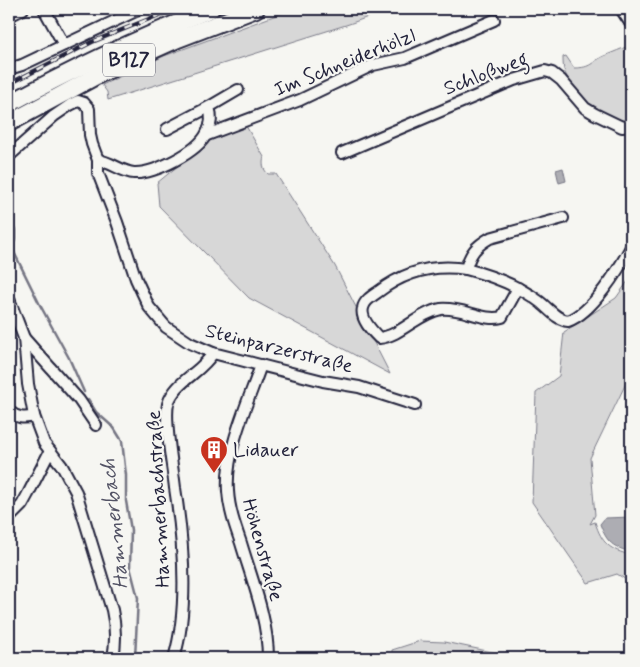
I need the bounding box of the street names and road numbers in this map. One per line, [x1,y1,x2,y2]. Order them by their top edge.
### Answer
street label: Im Schneiderhölzl [270,22,420,104]
road number: B127 [103,44,155,76]
street label: Schloßweg [440,46,533,104]
street label: Steinparzerstraße [202,318,356,380]
street label: Hammerbachstraße [141,409,177,589]
street label: Höhenstraße [234,496,290,605]

